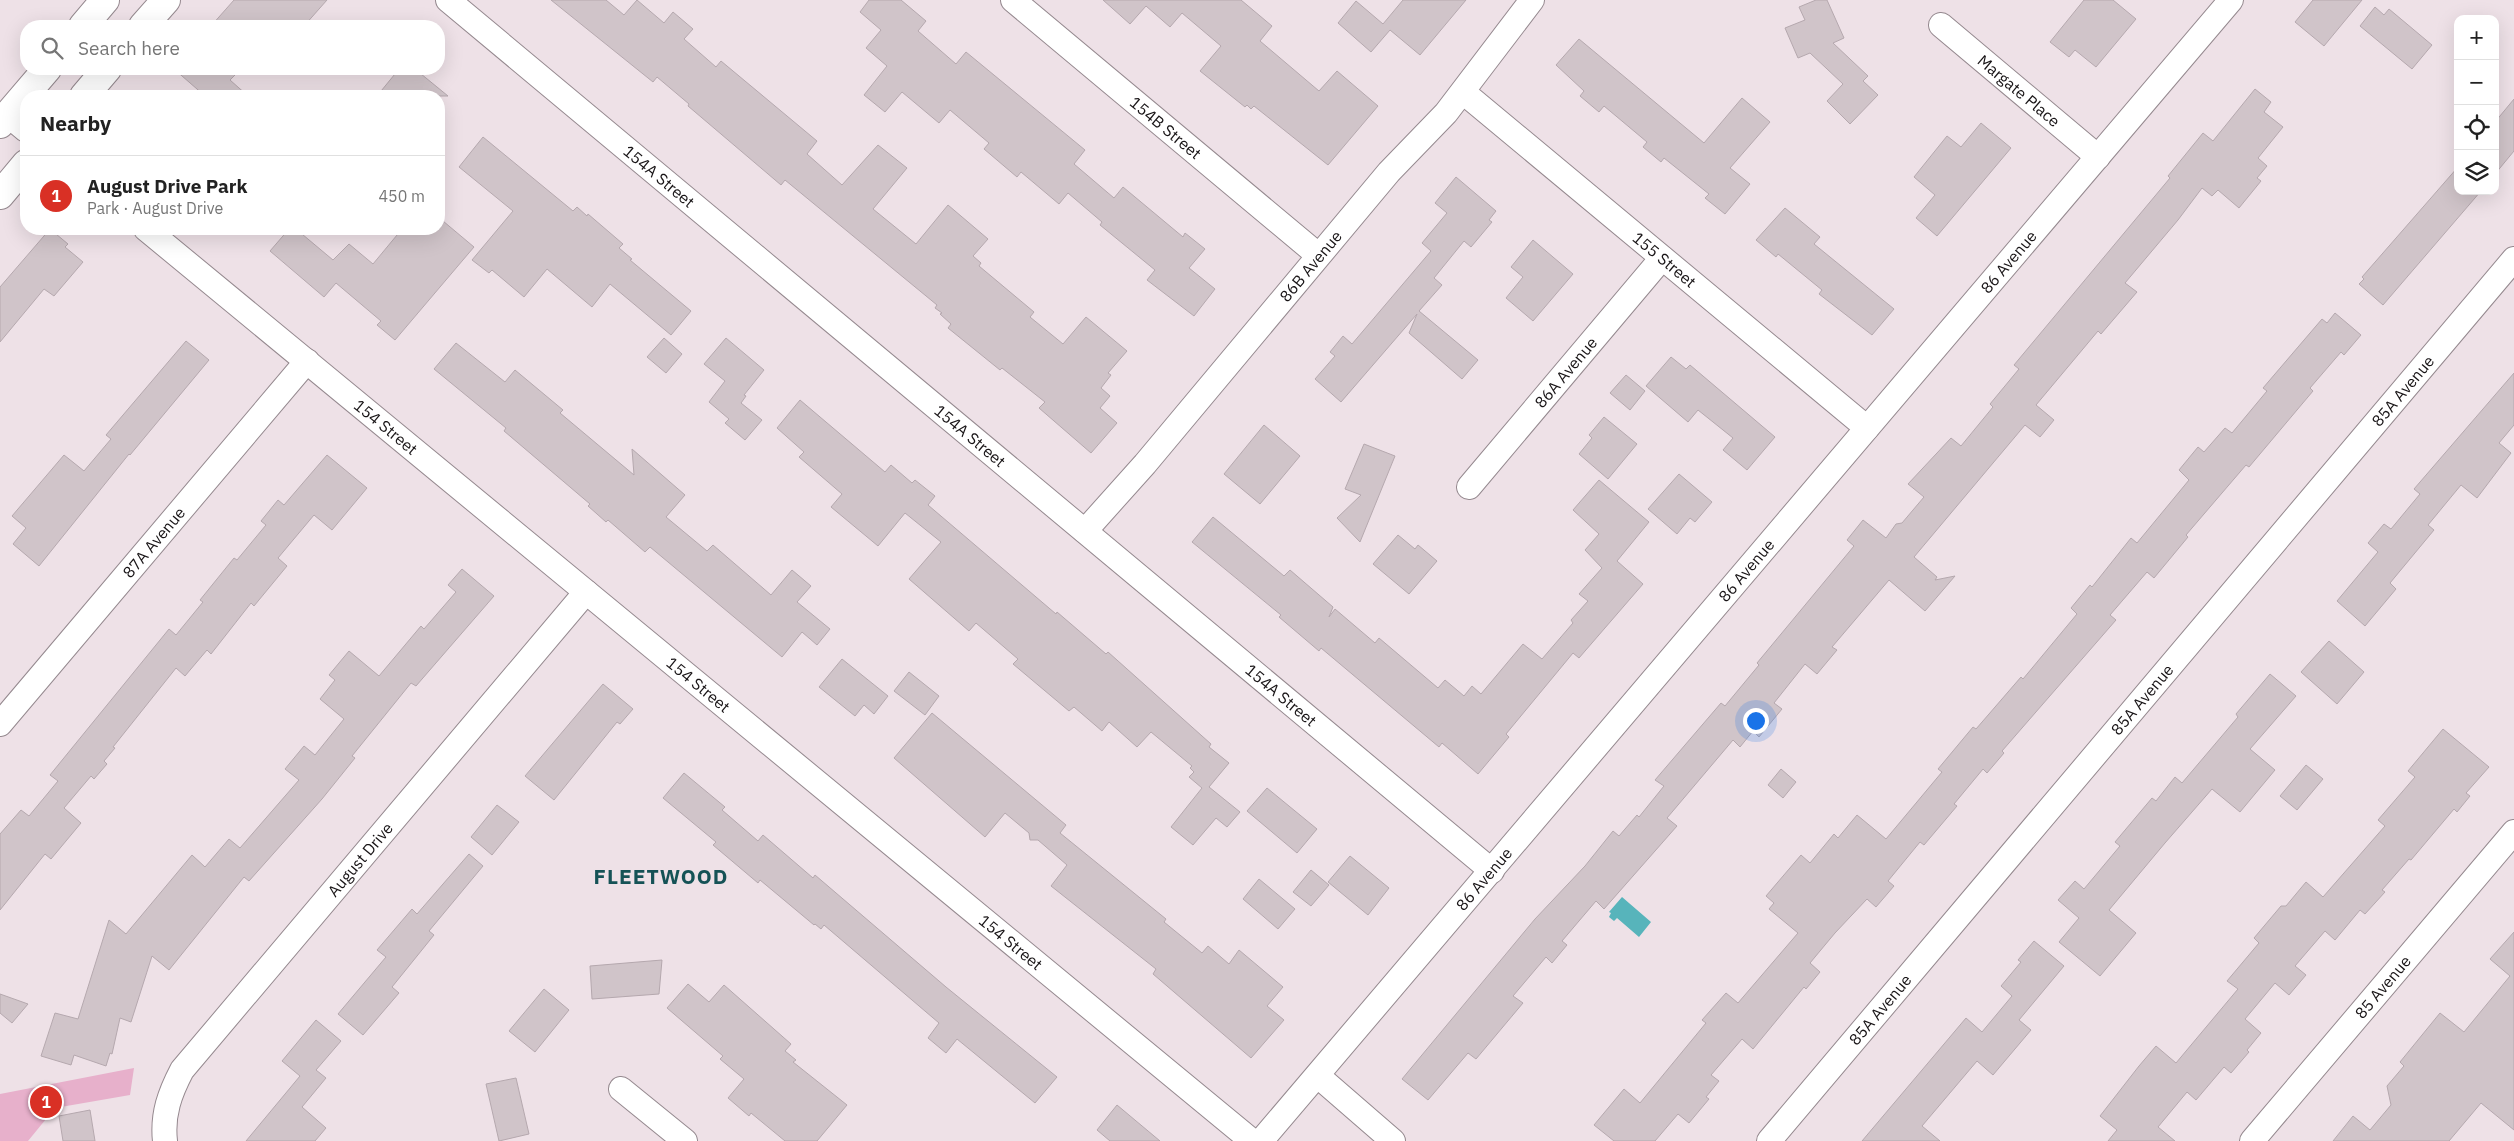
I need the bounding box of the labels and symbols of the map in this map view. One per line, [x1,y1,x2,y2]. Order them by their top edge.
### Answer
street label: Margate Place [1974,50,2065,131]
street label: 154B Street [1126,92,1205,163]
street label: 154A Street [619,141,699,212]
street label: 86B Avenue [1275,226,1346,306]
street label: 86 Avenue [1976,226,2041,297]
street label: 155 Street [1629,227,1700,292]
street label: 86A Avenue [1530,333,1601,412]
street label: 85A Avenue [2367,351,2438,430]
street label: 154 Street [350,395,422,459]
street label: 154A Street [930,400,1010,471]
street label: 87A Avenue [118,503,189,582]
street label: 86 Avenue [1714,535,1779,606]
street label: 154 Street [663,652,734,717]
street label: 154A Street [1241,660,1321,731]
street label: 85A Avenue [2106,660,2178,739]
your location [1743,708,1769,734]
street label: August Drive [323,818,397,901]
street label: 86 Avenue [1451,843,1516,915]
district label: FLEETWOOD [594,862,728,890]
street label: 154 Street [975,910,1047,974]
street label: 85 Avenue [2350,951,2415,1023]
street label: 85A Avenue [1844,970,1916,1049]
pin: 1 [30,1083,62,1121]

